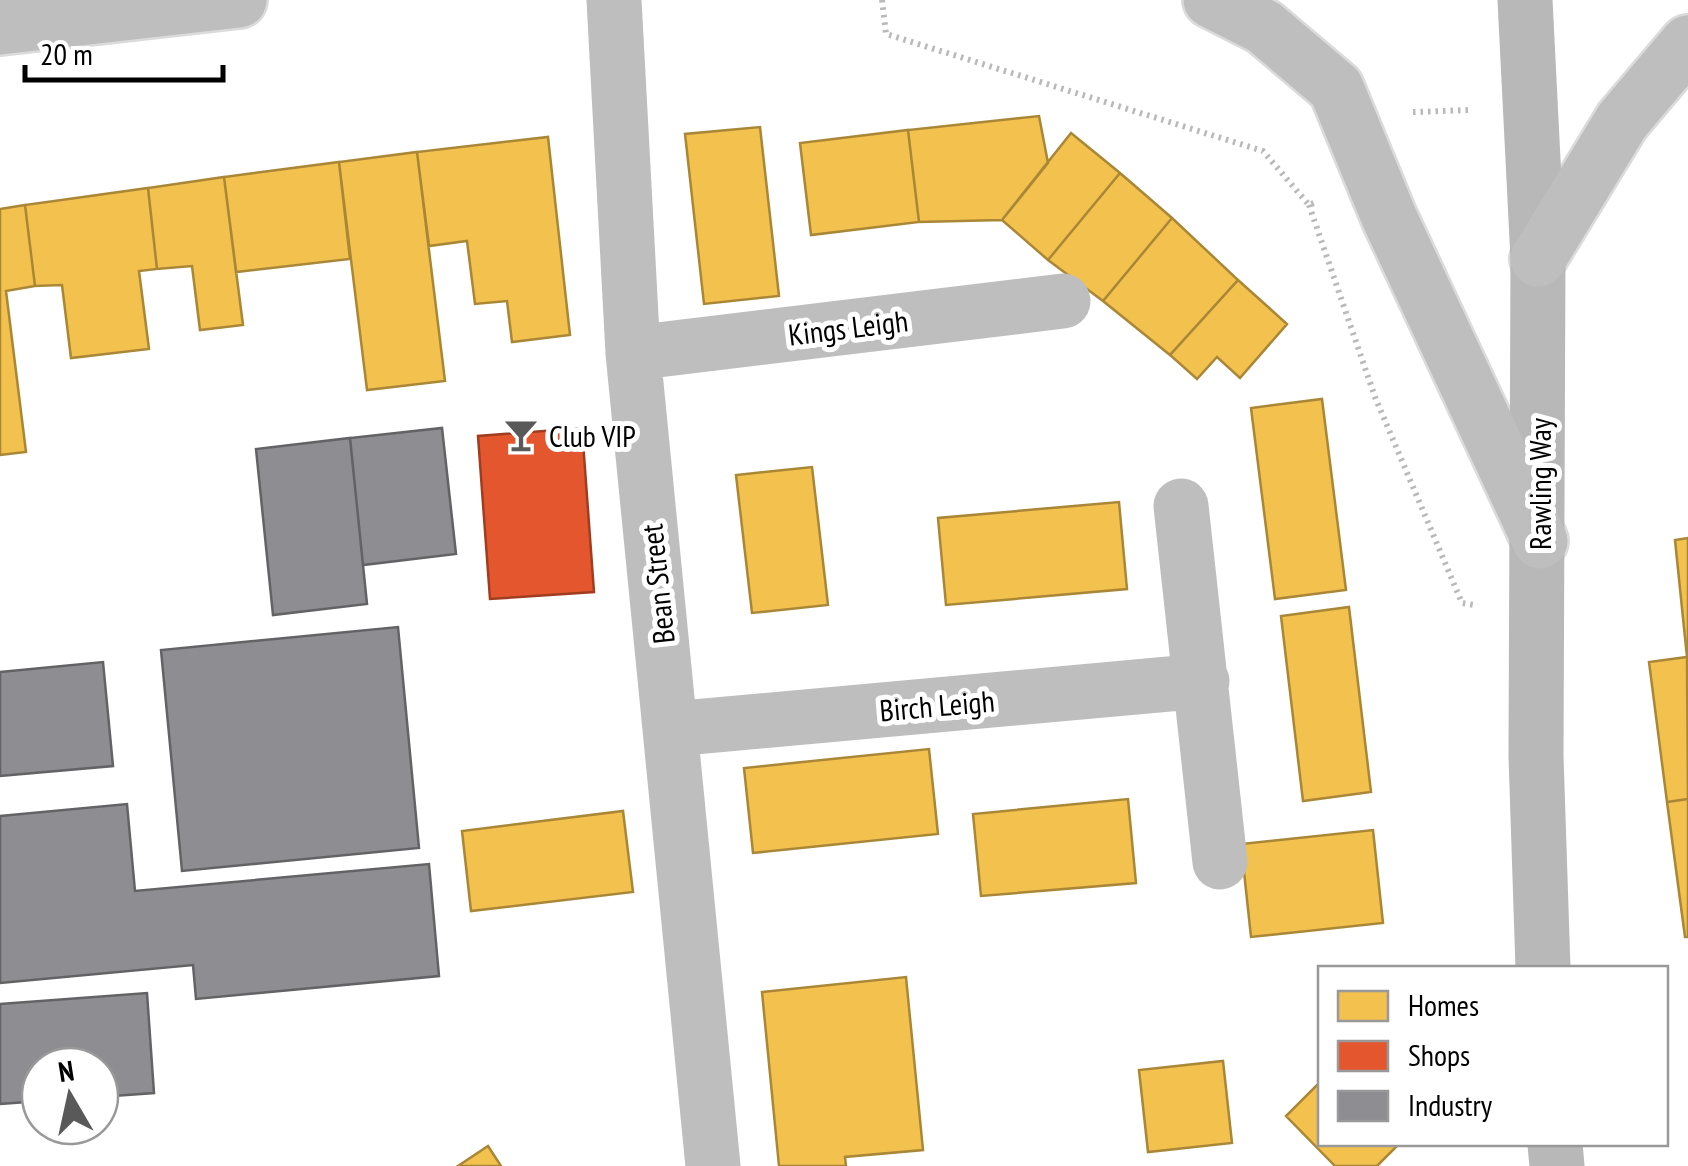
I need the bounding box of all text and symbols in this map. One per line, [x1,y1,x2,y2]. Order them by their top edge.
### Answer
scale bar [25,20,222,82]
text: 20 m [40,34,93,73]
street label: Kings Leigh [786,300,910,354]
bar icon: Club VIP [502,416,540,454]
place label: Club VIP [549,416,636,455]
street label: Rawling Way [1520,417,1559,550]
street label: Bean Street [631,521,683,646]
street label: Birch Leigh [878,681,996,729]
legend [1318,966,1668,1146]
text: Homes [1408,985,1479,1024]
text: Shops [1408,1035,1470,1074]
north arrow [20,1046,120,1146]
text: N [56,1051,76,1090]
text: Industry [1408,1085,1493,1124]

